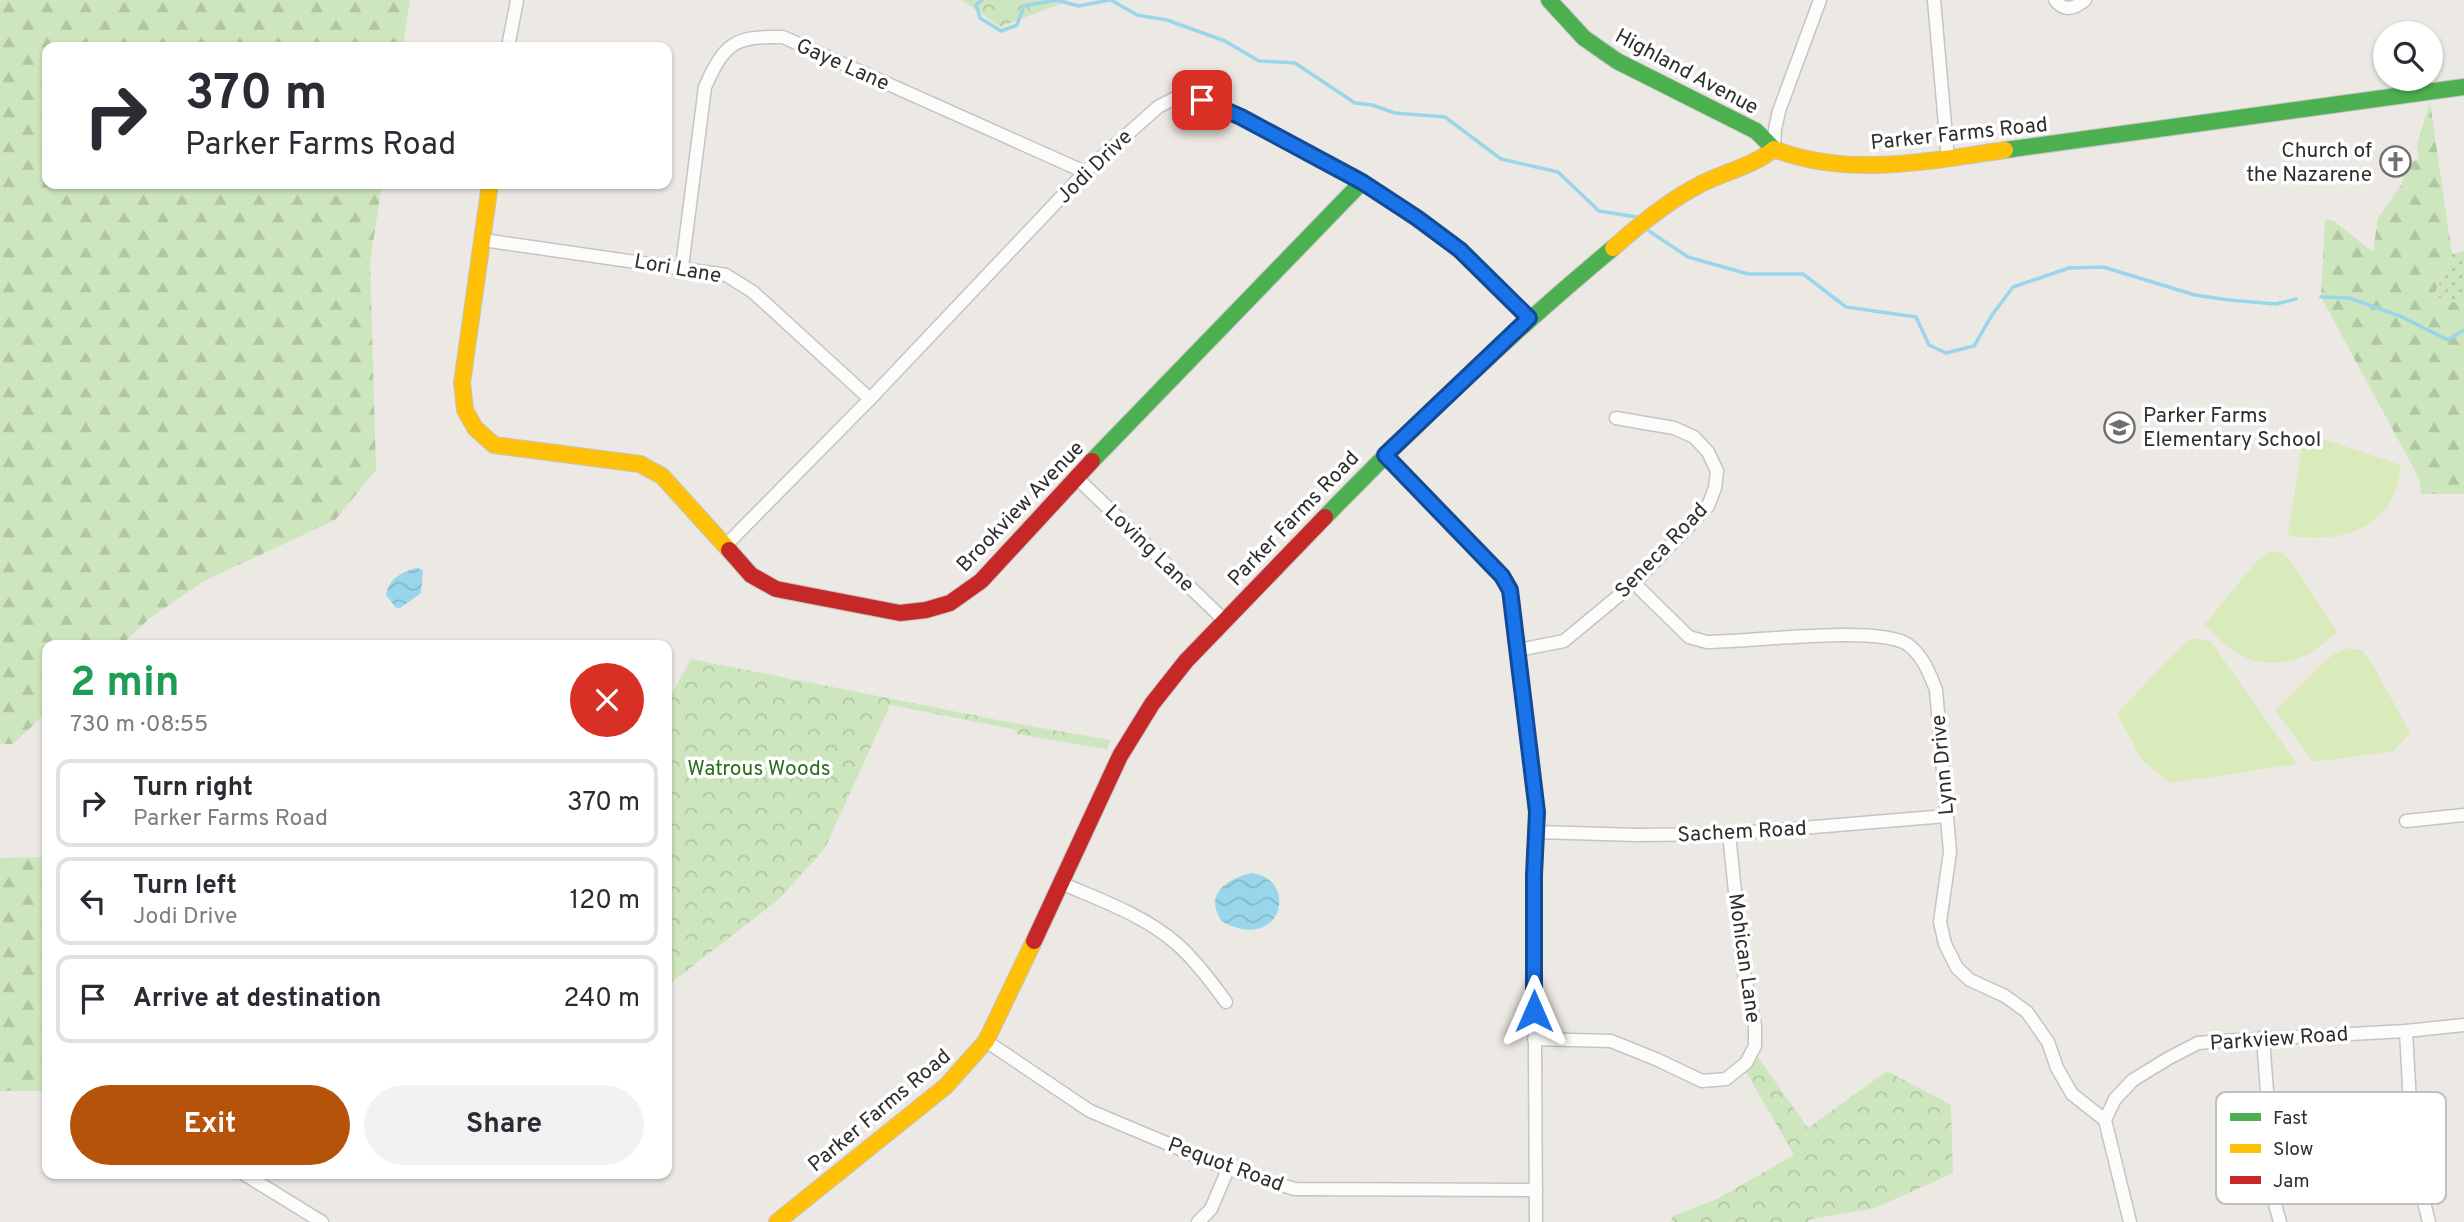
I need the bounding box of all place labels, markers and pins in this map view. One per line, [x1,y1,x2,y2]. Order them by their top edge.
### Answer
pin [1172,70,1232,130]
place label: Church of the Nazarene [2246,138,2372,189]
church icon: Church of the Nazarene [2378,145,2412,179]
place label: Parker Farms Elementary School [2143,403,2321,454]
school or university icon: Parker Farms Elementary School [2103,410,2137,444]

